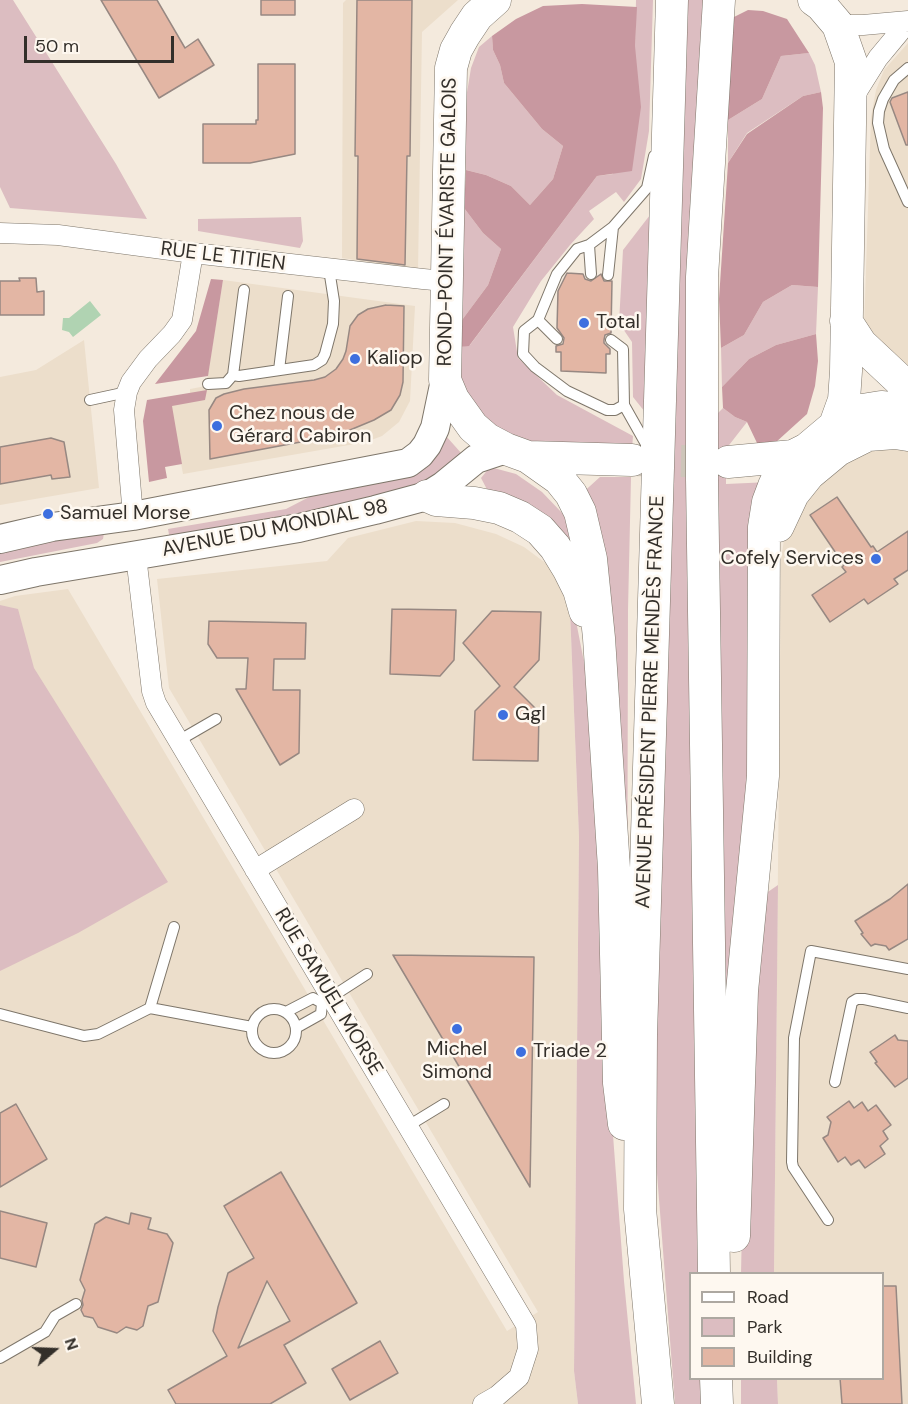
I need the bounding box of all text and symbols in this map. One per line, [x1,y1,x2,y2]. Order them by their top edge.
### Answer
scale bar [27,24,177,62]
text: 50 m [35,34,79,58]
street label: ROND-POINT ÉVARISTE GALOIS [433,77,463,367]
street label: RUE LE TITIEN [159,237,287,277]
place label: Total [596,311,640,335]
marker: Total [577,316,591,330]
place label: Kaliop [367,347,423,371]
marker: Kaliop [348,352,362,366]
place label: Chez nous de Gérard Cabiron [229,402,372,449]
marker: Chez nous de Gérard Cabiron [210,419,224,433]
street label: AVENUE DU MONDIAL 98 [160,495,390,563]
street label: AVENUE PRÉSIDENT PIERRE MENDÈS FRANCE [632,495,670,909]
place label: Samuel Morse [60,502,190,526]
marker: Samuel Morse [41,507,55,521]
place label: Cofely Services [721,547,864,571]
marker: Cofely Services [869,552,883,566]
place label: Ggl [515,703,546,727]
marker: Ggl [496,708,510,722]
street label: RUE SAMUEL MORSE [269,904,387,1080]
marker: Michel Simond [450,1022,464,1036]
place label: Michel Simond [422,1038,492,1085]
place label: Triade 2 [533,1040,607,1064]
marker: Triade 2 [514,1045,528,1059]
legend [689,1272,884,1380]
text: Road [747,1285,789,1309]
text: Park [747,1315,783,1339]
north arrow [24,1320,84,1380]
text: N [60,1335,83,1353]
text: Building [747,1345,812,1369]

